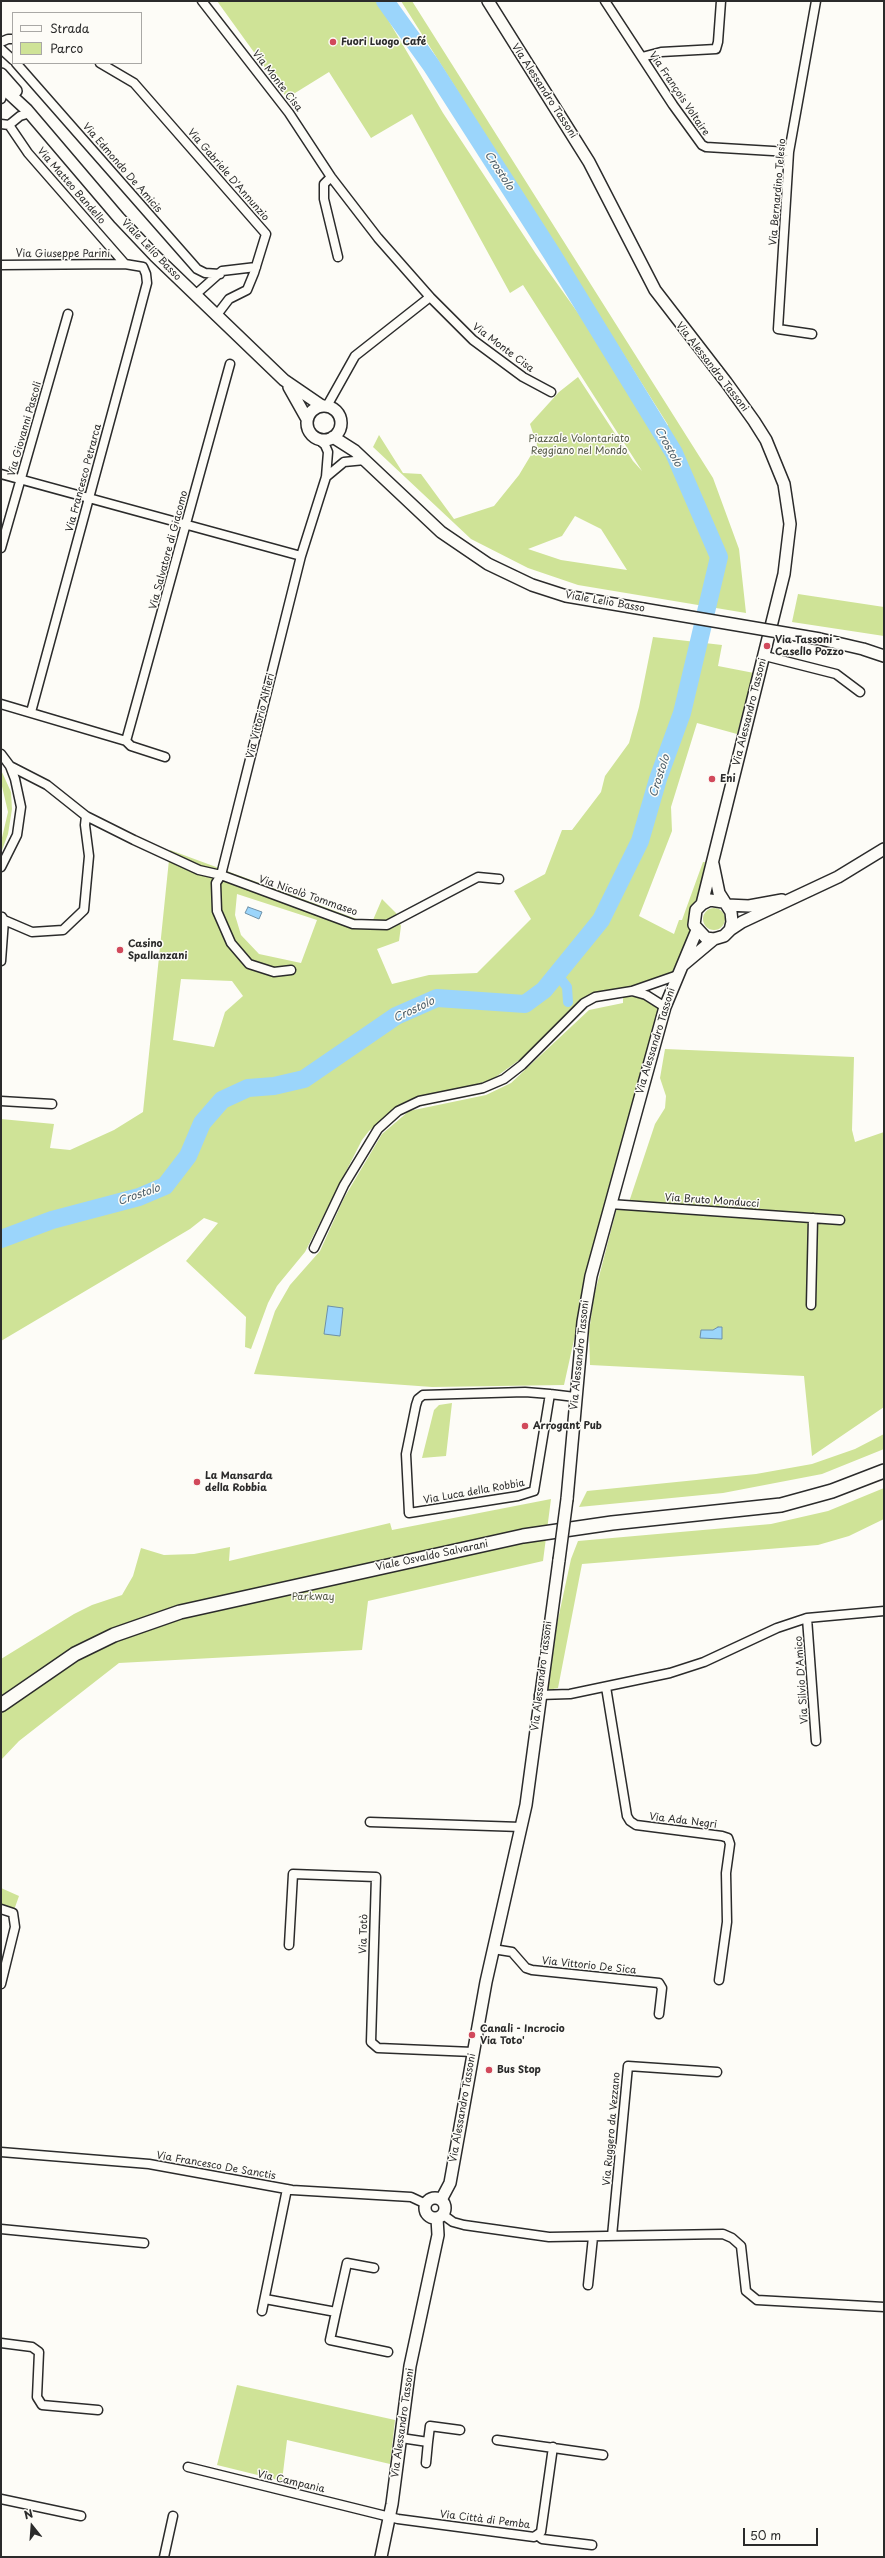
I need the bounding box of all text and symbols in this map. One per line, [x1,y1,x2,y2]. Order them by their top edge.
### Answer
legend [12,12,142,64]
text: Strada [50,19,89,37]
place label: Fuori Luogo Café [341,36,426,48]
marker: Fuori Luogo Café [328,37,338,47]
text: Parco [50,39,83,57]
street label: Via Alessandro Tassoni [509,41,579,141]
street label: Via Monte Cisa [249,48,305,114]
street label: Via François Voltaire [646,50,712,138]
street label: Via Edmondo De Amicis [80,121,164,215]
street label: Via Gabriele D'Annunzio [185,126,271,224]
street label: Via Bernardino Telesio [767,138,789,246]
street label: Via Matteo Bandello [35,145,107,227]
water label: Crostolo [482,149,516,193]
street label: Viale Lelio Basso [119,217,183,283]
street label: Via Giuseppe Parini [16,248,110,260]
street label: Via Alessandro Tassoni [673,320,751,414]
street label: Via Monte Cisa [470,321,536,375]
street label: Via Giovanni Pascoli [6,380,44,478]
street label: Via Francesco Petrarca [64,423,104,533]
water label: Crostolo [652,425,684,469]
park label: Piazzale Volontariato Reggiano nel Mondo [529,433,629,456]
street label: Via Salvatore di Giacomo [147,489,191,611]
street label: Viale Lelio Basso [564,589,646,615]
place label: Via Tassoni - Casello Pozzo [775,634,844,658]
marker: Via Tassoni - Casello Pozzo [762,641,772,651]
street label: Via Alessandro Tassoni [731,657,769,767]
street label: Via Vittorio Alfieri [245,672,277,760]
water label: Crostolo [647,753,673,799]
place label: Eni [720,773,735,785]
marker: Eni [707,774,717,784]
street label: Via Nicolò Tommaseo [257,873,359,919]
place label: Casino Spallanzani [128,938,187,962]
marker: Casino Spallanzani [115,945,125,955]
street label: Via Alessandro Tassoni [634,986,678,1096]
water label: Crostolo [391,995,437,1025]
water label: Crostolo [116,1182,162,1208]
street label: Via Bruto Monducci [664,1192,760,1210]
street label: Via Alessandro Tassoni [568,1299,592,1411]
place label: Arrogant Pub [533,1420,602,1432]
marker: Arrogant Pub [520,1421,530,1431]
place label: La Mansarda della Robbia [205,1470,273,1494]
marker: La Mansarda della Robbia [192,1477,202,1487]
street label: Via Luca della Robbia [422,1477,526,1507]
street label: Viale Osvaldo Salvarani [375,1538,489,1574]
park label: Parkway [292,1591,334,1603]
street label: Via Alessandro Tassoni [529,1620,555,1732]
street label: Via Silvio D'Amico [793,1636,811,1724]
street label: Via Ada Negri [648,1811,718,1831]
street label: Via Totò [357,1914,371,1954]
street label: Via Vittorio De Sica [541,1955,637,1977]
place label: Canali - Incrocio Via Toto' [480,2023,565,2046]
marker: Canali - Incrocio Via Toto' [467,2030,477,2040]
street label: Via Alessandro Tassoni [448,2053,478,2163]
place label: Bus Stop [497,2064,541,2076]
marker: Bus Stop [484,2065,494,2075]
street label: Via Ruggero da Vezzano [601,2072,623,2186]
street label: Via Francesco De Sanctis [155,2150,277,2182]
street label: Via Alessandro Tassoni [389,2367,417,2479]
street label: Via Campania [256,2468,326,2496]
text: N [22,2505,35,2523]
north arrow [12,2506,52,2546]
street label: Via Città di Pemba [439,2509,531,2531]
scale bar [745,2520,820,2546]
text: 50 m [750,2526,781,2544]

